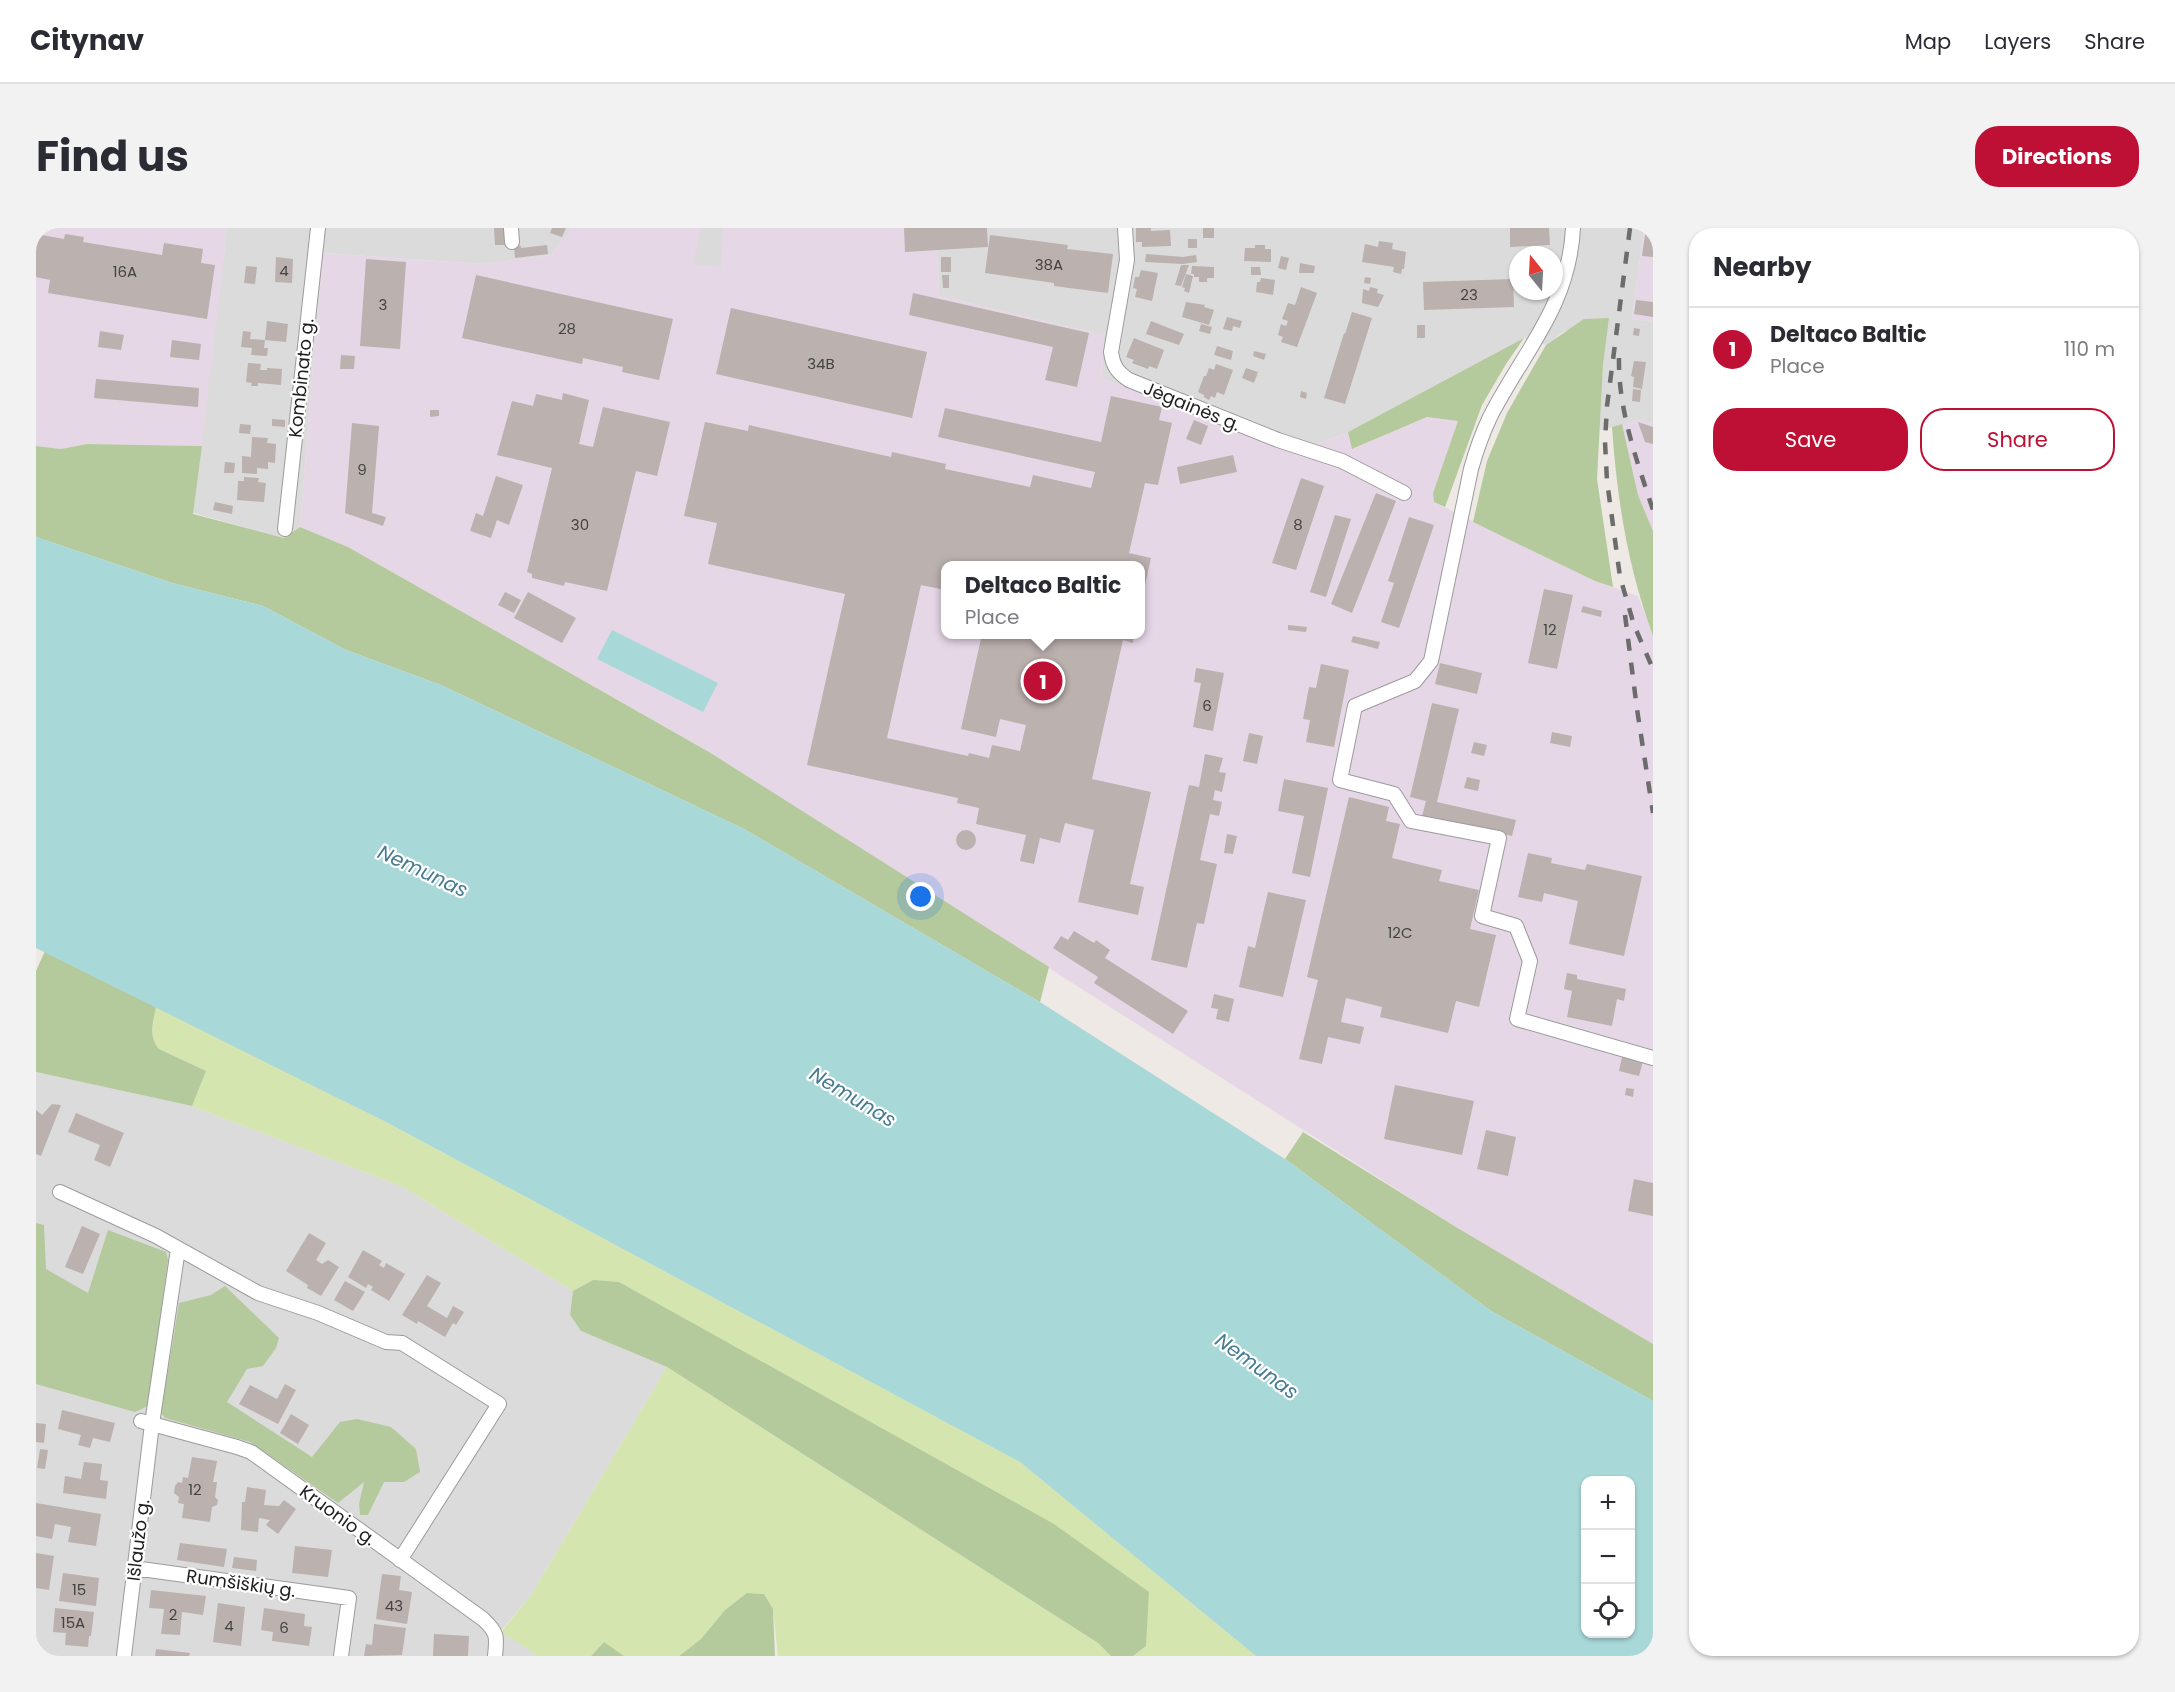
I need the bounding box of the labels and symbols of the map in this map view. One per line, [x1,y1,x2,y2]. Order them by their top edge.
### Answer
north arrow [1509,246,1563,300]
house number: 38A [1035,254,1063,275]
house number: 4 [279,260,289,281]
house number: 16A [113,261,137,282]
house number: 23 [1460,284,1478,305]
house number: 3 [379,294,387,315]
street label: Kombinato g. [282,317,320,439]
house number: 28 [558,318,576,339]
house number: 34B [807,353,835,374]
street label: Jėgainės g. [1140,375,1244,437]
house number: 9 [357,459,367,480]
house number: 30 [571,514,589,535]
house number: 8 [1293,514,1303,535]
house number: 12 [1543,619,1557,640]
pin: 1 [1024,658,1062,704]
house number: 6 [1202,695,1212,716]
water label: Nemunas [373,838,473,904]
your location [906,882,935,911]
house number: 12C [1387,922,1413,943]
water label: Nemunas [804,1060,902,1134]
water label: Nemunas [1210,1326,1304,1406]
house number: 12 [188,1479,202,1500]
street label: Kruonio g. [295,1479,381,1551]
street label: Išlaužo g. [121,1498,155,1582]
street label: Rumšiškių g. [185,1563,297,1603]
house number: 15 [72,1579,86,1600]
house number: 43 [385,1595,403,1616]
house number: 2 [169,1604,177,1625]
house number: 15A [61,1612,85,1633]
house number: 4 [224,1615,234,1636]
house number: 6 [279,1617,289,1638]

